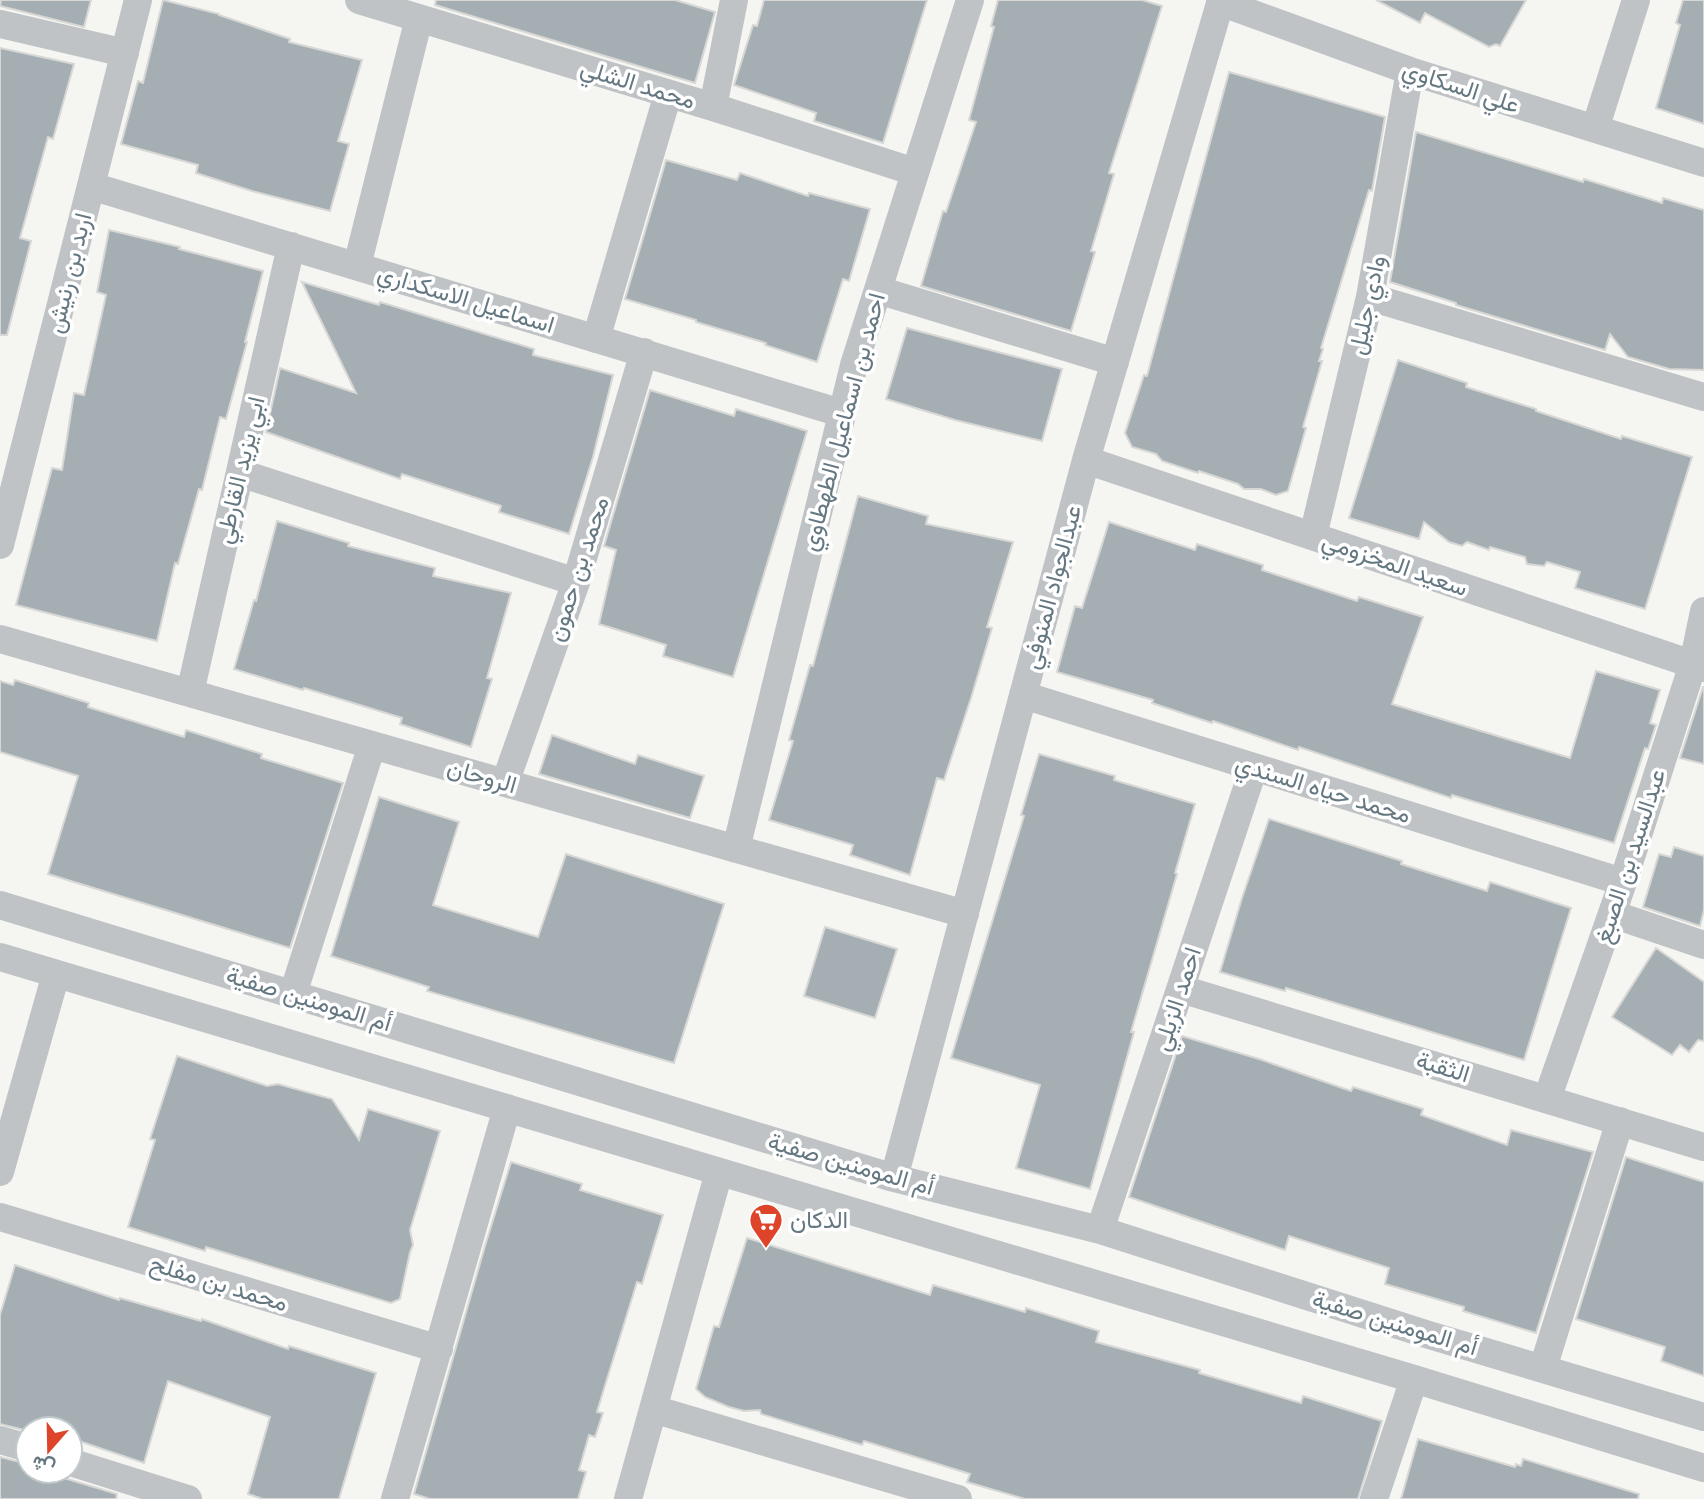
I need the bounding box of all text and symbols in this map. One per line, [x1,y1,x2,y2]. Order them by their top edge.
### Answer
street label: محمد الشلي [576,52,699,119]
street label: علي السكاوي [1397,54,1523,124]
street label: اربد بن رنيش [40,210,98,336]
street label: وادي جليل [1342,253,1396,358]
street label: اسماعيل الاسكداري [373,258,558,344]
street label: احمد بن اسماعيل الطهطاوي [794,290,896,555]
street label: ابي يزيد القارطي [209,394,275,547]
street label: محمد بن حمون [541,493,615,645]
street label: عبدالجواد المنوفي [1016,502,1092,673]
street label: سعيد المخزومي [1317,525,1472,607]
street label: محمد حياه السندي [1230,748,1414,834]
street label: الروحان [444,752,520,800]
street label: عبدالسيد بن الصبغ [1588,765,1674,948]
street label: احمد الزيلي [1146,943,1212,1056]
street label: أم المومنين صفية [222,960,396,1039]
street label: الثقبة [1413,1045,1473,1088]
street label: أم المومنين صفية [764,1126,938,1203]
supermarket icon: الدكان [747,1201,785,1250]
place label: الدكان [790,1205,848,1234]
street label: محمد بن مفلح [146,1248,291,1320]
street label: أم المومنين صفية [1308,1284,1482,1363]
north arrow [14,1415,84,1485]
text: ش [29,1451,58,1480]

